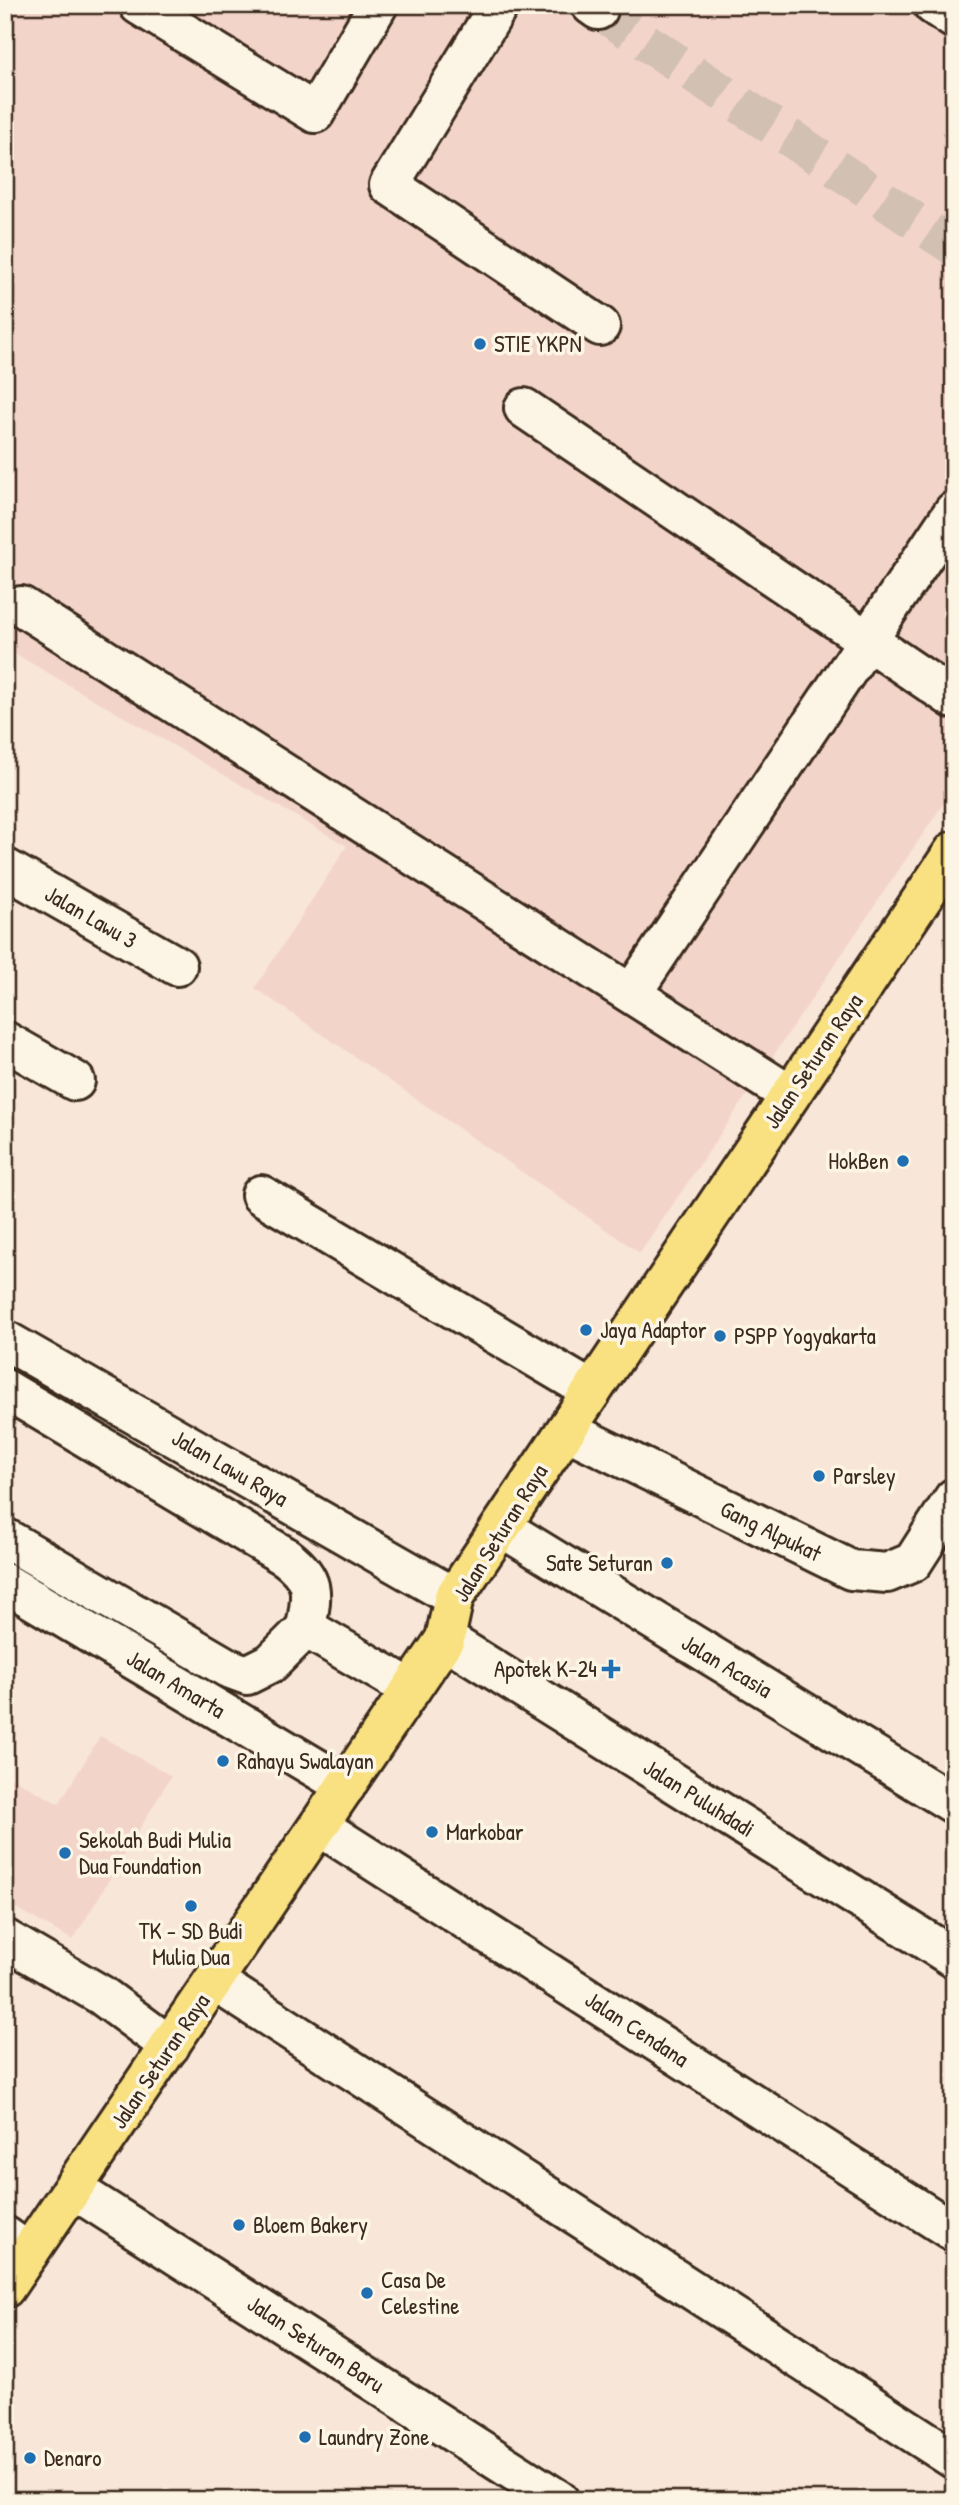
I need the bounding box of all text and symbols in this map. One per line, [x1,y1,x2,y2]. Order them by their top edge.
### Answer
place label: STIE YKPN [494,328,582,359]
marker: STIE YKPN [472,336,488,352]
street label: Jalan Lawu 3 [40,878,143,955]
street label: Jalan Seturan Raya [756,987,869,1134]
place label: HokBen [828,1145,889,1176]
marker: HokBen [895,1153,911,1169]
place label: Jaya Adaptor [600,1314,707,1345]
place label: PSPP Yogyakarta [734,1320,876,1351]
marker: Jaya Adaptor [578,1322,594,1338]
marker: PSPP Yogyakarta [712,1328,728,1344]
street label: Jalan Lawu Raya [167,1422,294,1513]
street label: Jalan Seturan Raya [445,1458,554,1607]
place label: Parsley [833,1460,896,1491]
marker: Parsley [811,1468,827,1484]
street label: Gang Alpukat [716,1493,828,1569]
place label: Sate Seturan [546,1547,653,1578]
marker: Sate Seturan [659,1555,675,1571]
street label: Jalan Acasia [676,1626,778,1705]
street label: Jalan Amarta [121,1642,231,1725]
place label: Apotek K-24 [494,1653,597,1684]
marker: Apotek K-24 [603,1661,619,1677]
place label: Rahayu Swalayan [237,1745,374,1776]
street label: Jalan Puluhdadi [638,1751,761,1844]
marker: Rahayu Swalayan [215,1753,231,1769]
place label: Markobar [446,1816,524,1847]
place label: Sekolah Budi Mulia Dua Foundation [79,1824,231,1881]
marker: Markobar [424,1824,440,1840]
marker: Sekolah Budi Mulia Dua Foundation [57,1845,73,1861]
marker: TK - SD Budi Mulia Dua [183,1898,199,1914]
place label: TK - SD Budi Mulia Dua [139,1915,243,1972]
street label: Jalan Cendana [579,1983,695,2074]
street label: Jalan Seturan Raya [103,1987,216,2134]
place label: Bloem Bakery [253,2209,368,2240]
marker: Bloem Bakery [231,2217,247,2233]
place label: Casa De Celestine [381,2264,460,2321]
marker: Casa De Celestine [359,2285,375,2301]
street label: Jalan Seturan Baru [242,2288,391,2399]
place label: Laundry Zone [319,2421,430,2452]
marker: Laundry Zone [297,2429,313,2445]
place label: Denaro [44,2442,102,2473]
marker: Denaro [22,2450,38,2466]

